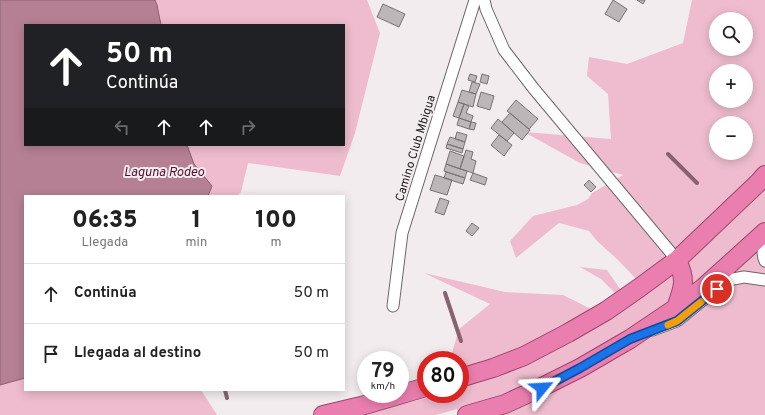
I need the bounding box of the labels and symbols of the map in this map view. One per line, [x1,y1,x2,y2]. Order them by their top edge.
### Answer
street label: Camino Club Mbigua [392,93,440,203]
water label: Laguna Rodeo [124,165,204,181]
pin [700,272,734,306]
speed limit sign: 80 [417,351,469,403]
position arrow [521,367,563,409]

